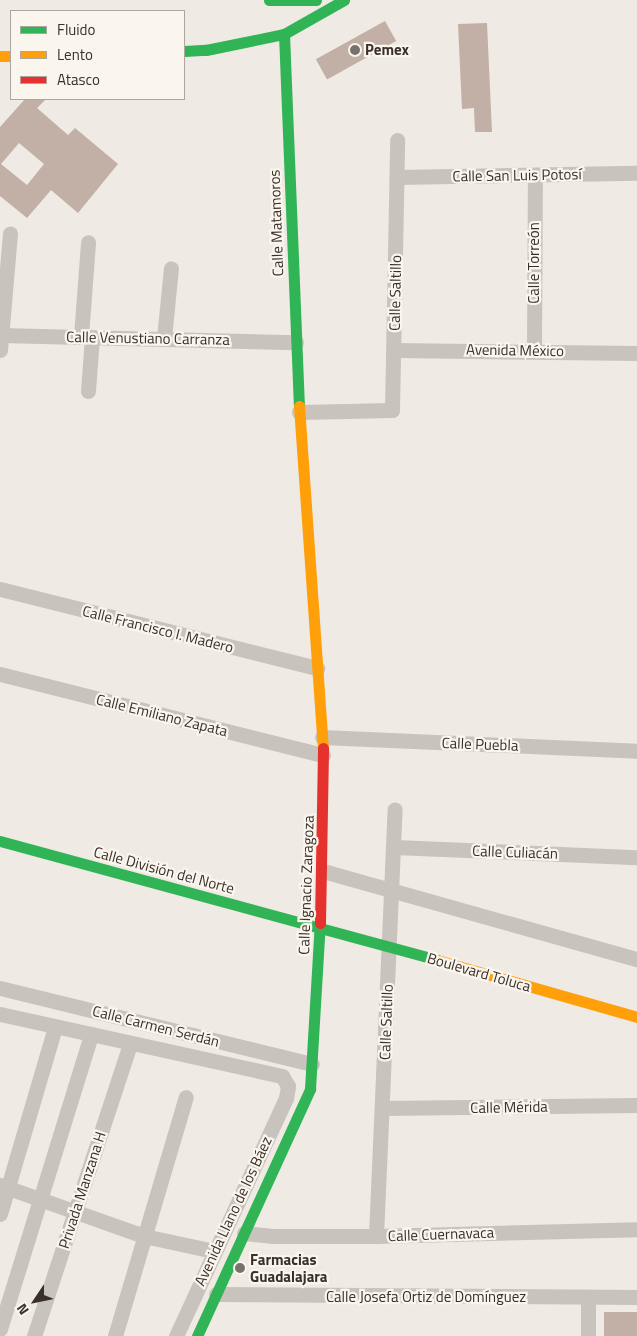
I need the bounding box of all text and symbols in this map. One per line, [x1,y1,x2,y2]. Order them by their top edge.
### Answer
legend [10,10,185,100]
text: Fluido [57,18,95,41]
place label: Pemex [365,41,409,59]
text: Lento [57,43,93,66]
marker: Pemex [349,44,361,56]
text: Atasco [57,68,100,91]
street label: Calle San Luis Potosí [452,165,582,185]
street label: Calle Matamoros [265,169,287,277]
street label: Calle Torreón [525,222,543,304]
street label: Calle Saltillo [385,255,405,331]
street label: Calle Venustiano Carranza [66,328,230,348]
street label: Avenida México [466,340,564,360]
street label: Calle Francisco I. Madero [81,602,235,656]
street label: Calle Emiliano Zapata [94,690,230,740]
street label: Calle Puebla [441,734,519,754]
street label: Calle Ignacio Zaragoza [295,815,317,955]
street label: Calle Culiacán [472,842,558,862]
street label: Calle División del Norte [92,843,236,897]
street label: Boulevard Toluca [425,949,533,995]
street label: Calle Saltillo [376,984,396,1060]
street label: Calle Carmen Serdán [91,1002,221,1050]
street label: Calle Mérida [470,1097,548,1117]
street label: Privada Manzana H [55,1129,109,1251]
street label: Avenida Llano de los Báez [191,1134,275,1288]
street label: Calle Cuernavaca [388,1223,494,1245]
place label: Farmacias Guadalajara [250,1250,328,1285]
marker: Farmacias Guadalajara [234,1262,246,1274]
north arrow [10,1276,60,1326]
street label: Calle Josefa Ortiz de Domínguez [326,1288,526,1306]
text: N [11,1300,34,1320]

